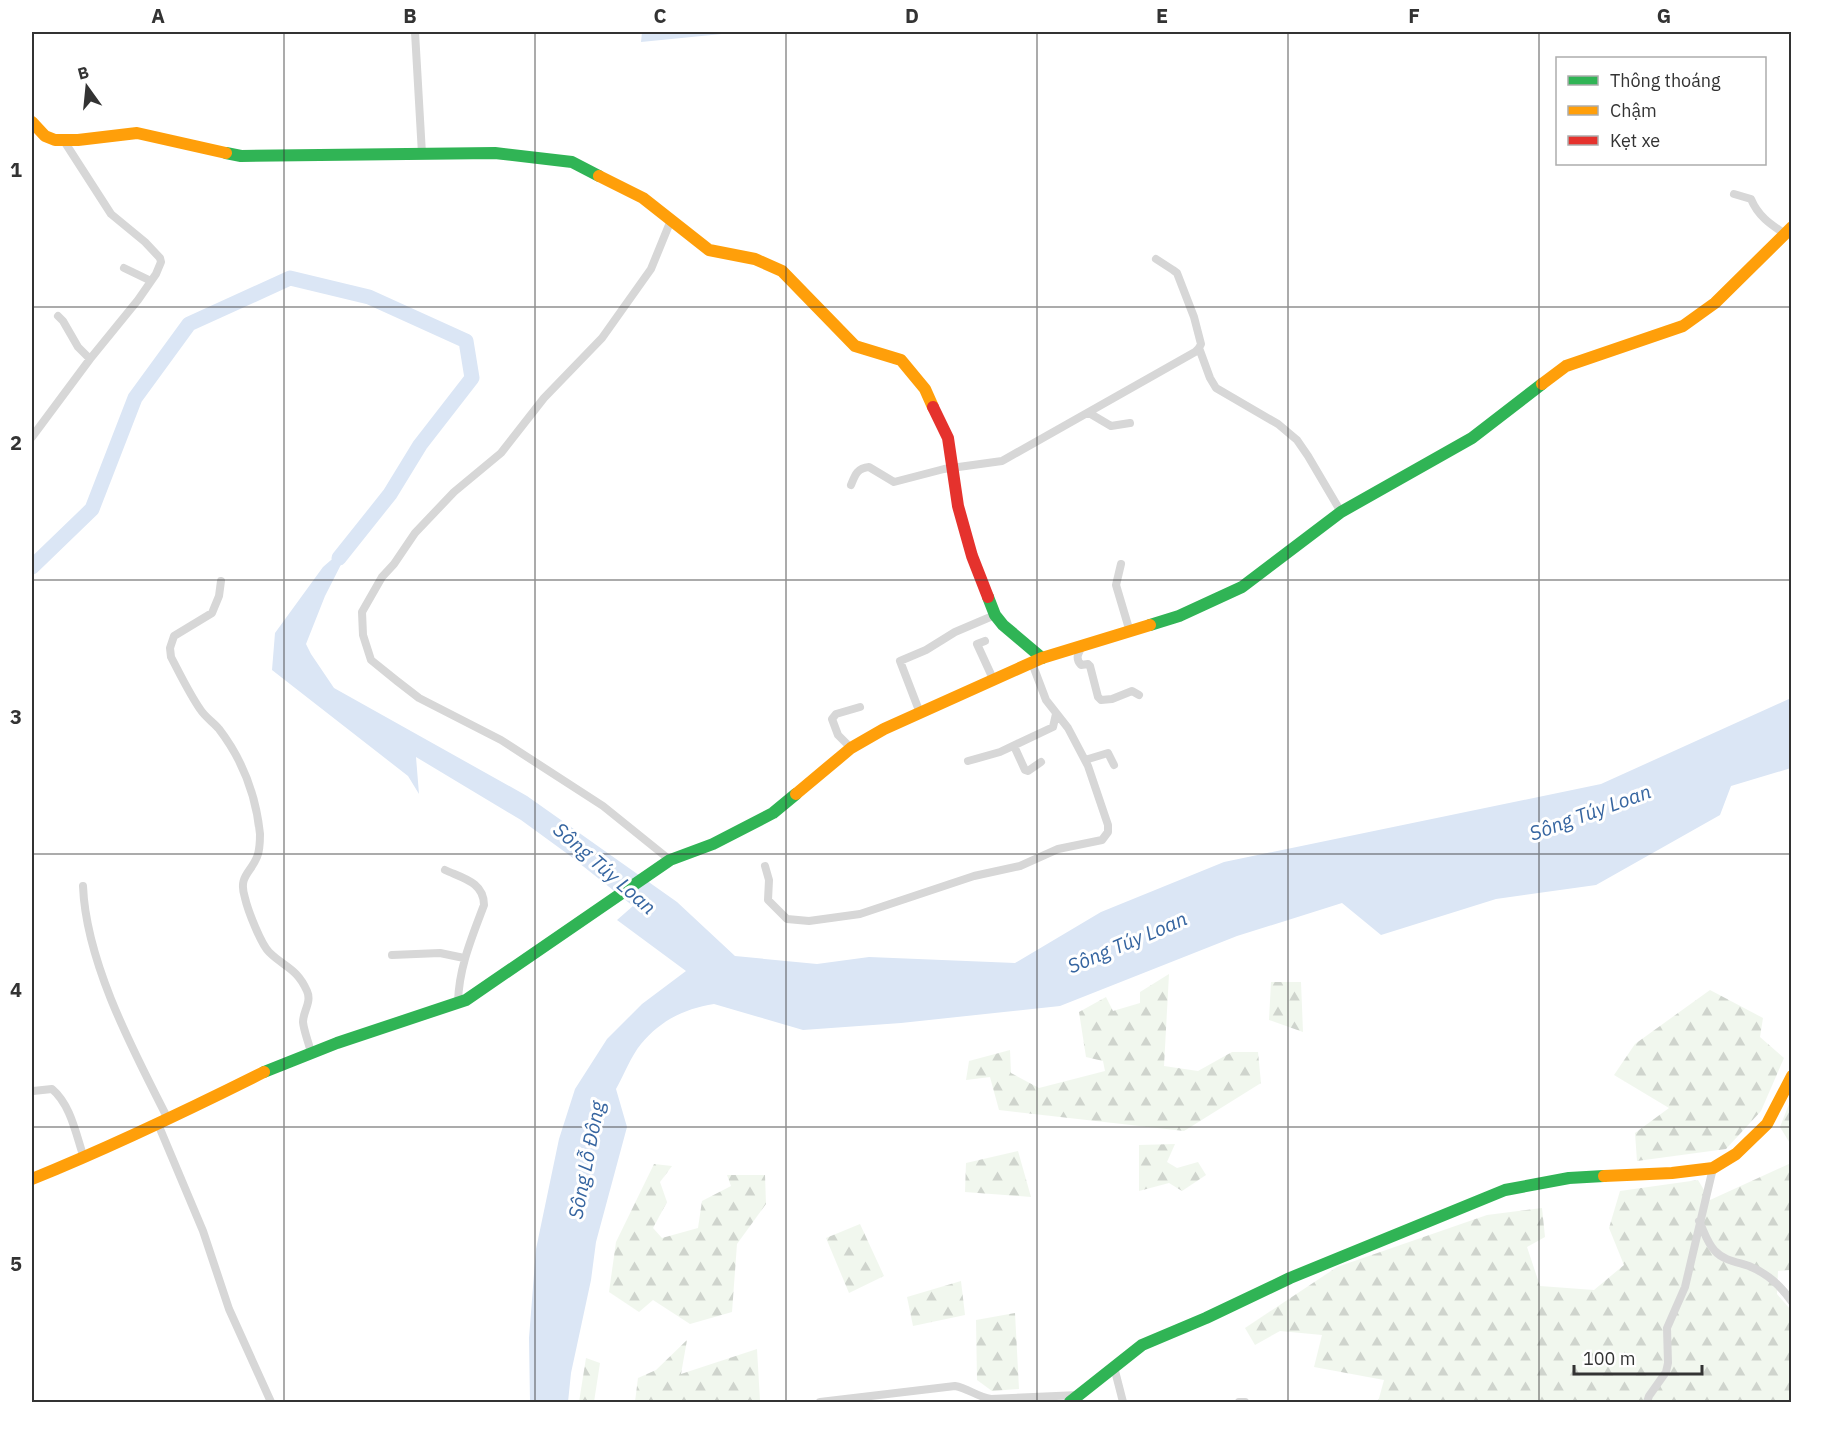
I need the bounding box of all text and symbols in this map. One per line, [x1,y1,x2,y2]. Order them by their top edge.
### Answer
text: A [151,2,165,29]
text: B [403,2,417,29]
text: C [653,2,667,29]
text: D [905,2,919,29]
text: E [1156,2,1168,29]
text: F [1408,2,1420,29]
text: G [1657,2,1671,29]
north arrow [57,57,117,117]
legend [1556,57,1766,165]
text: B [75,61,91,84]
text: Thông thoáng [1610,69,1721,92]
text: Chậm [1610,99,1657,122]
text: Kẹt xe [1610,129,1660,152]
text: 1 [10,156,22,183]
text: 2 [10,429,22,456]
text: 3 [10,703,22,730]
water label: Sông Túy Loan [1525,777,1655,847]
water label: Sông Túy Loan [548,816,662,920]
water label: Sông Túy Loan [1063,905,1191,979]
text: 4 [10,976,22,1003]
water label: Sông Lỗ Đông [561,1098,611,1221]
text: 5 [10,1250,22,1277]
scale bar [1574,1338,1702,1376]
text: 100 m [1583,1347,1635,1370]

